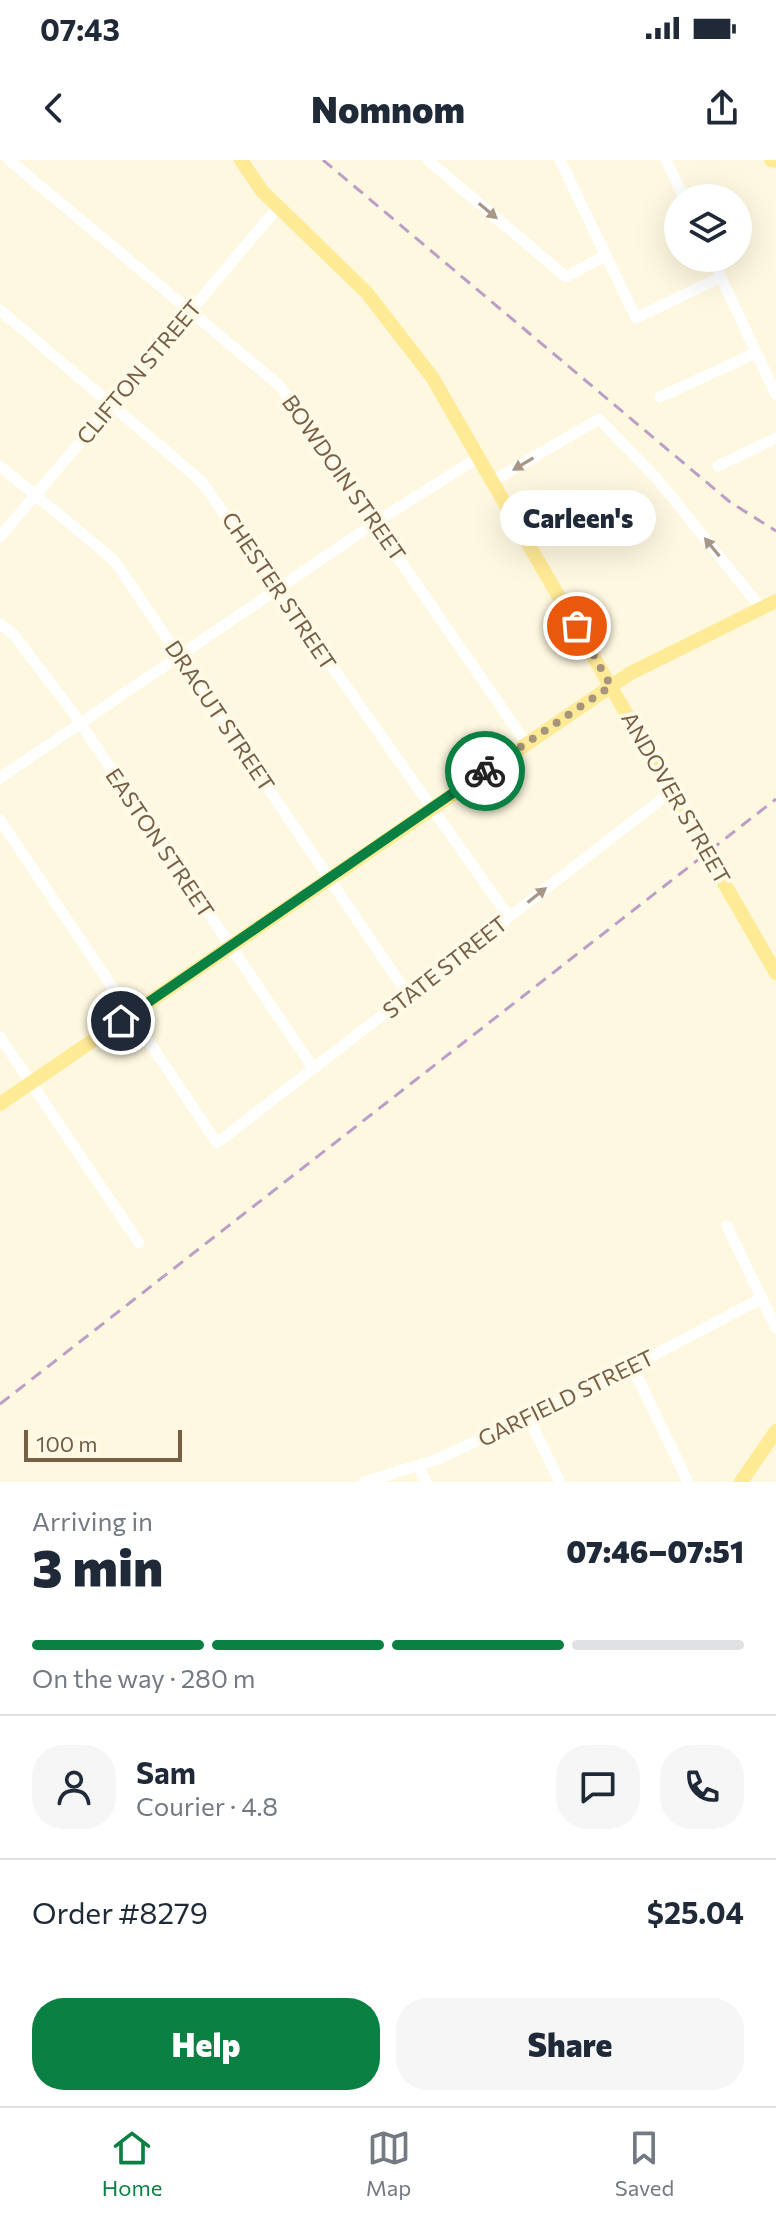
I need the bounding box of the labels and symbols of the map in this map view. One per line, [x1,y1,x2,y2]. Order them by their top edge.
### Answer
one-way arrow [477,202,497,219]
street label: CLIFTON STREET [70,294,207,449]
street label: BOWDOIN STREET [277,389,412,566]
one-way arrow [512,457,534,471]
callout: Carleen's [499,490,655,546]
street label: CHESTER STREET [216,506,342,675]
one-way arrow [704,537,721,558]
pin [543,592,611,660]
street label: DRACUT STREET [160,635,281,796]
street label: ANDOVER STREET [616,707,737,889]
courier [445,731,525,811]
street label: EASTON STREET [100,763,220,923]
one-way arrow [526,888,547,904]
street label: STATE STREET [377,909,513,1024]
pin [87,987,155,1055]
street label: GARFIELD STREET [473,1343,658,1452]
scale bar [24,1426,182,1462]

